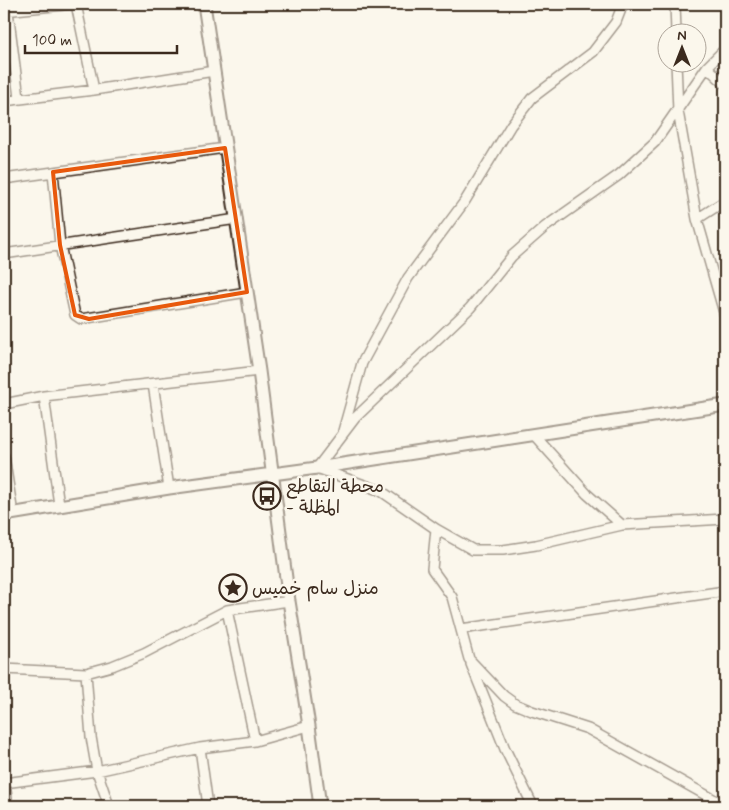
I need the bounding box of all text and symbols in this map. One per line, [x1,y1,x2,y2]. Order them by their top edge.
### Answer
scale bar [25,22,178,54]
north arrow [656,22,706,72]
text: N [677,27,687,45]
text: 100 m [32,31,72,51]
place label: محطة التقاطع - المظلة [286,475,384,520]
bus stop icon: محطة التقاطع - المظلة [252,481,282,511]
place icon: منزل سام خميس [218,573,248,603]
place label: منزل سام خميس [252,577,379,602]

